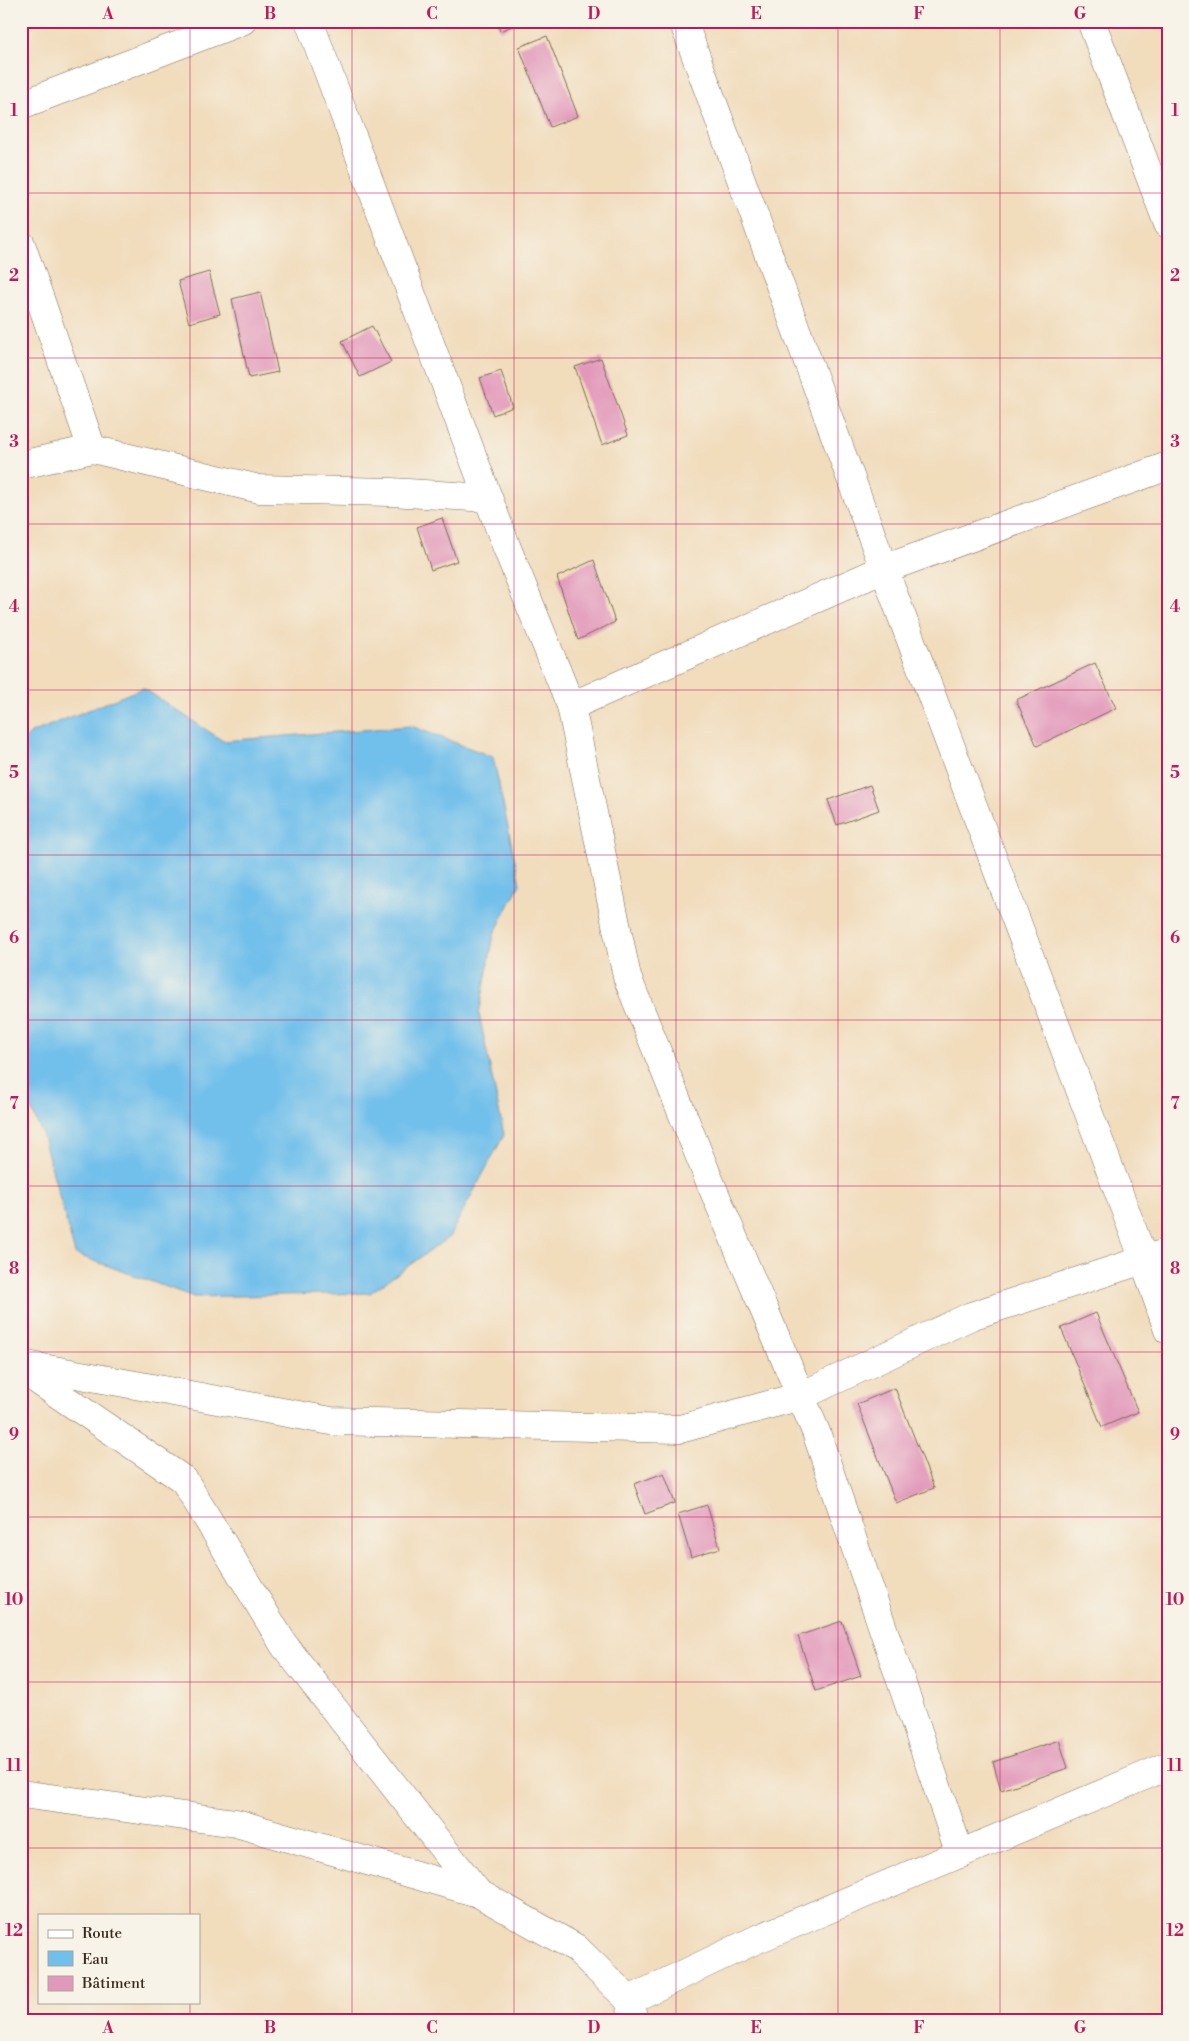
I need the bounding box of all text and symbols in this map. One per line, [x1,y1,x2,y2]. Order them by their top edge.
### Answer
text: A [101,4,114,24]
text: B [264,4,276,24]
text: C [426,4,438,24]
text: D [588,4,601,24]
text: E [750,4,762,24]
text: F [913,4,925,24]
text: G [1074,4,1087,24]
text: 1 [10,101,18,121]
text: 1 [1171,101,1179,121]
text: 2 [9,266,19,286]
text: 2 [1170,266,1180,286]
text: 3 [9,432,19,452]
text: 3 [1170,432,1180,452]
text: 4 [9,597,20,617]
text: 4 [1170,597,1181,617]
text: 5 [9,763,19,783]
text: 5 [1170,763,1180,783]
text: 6 [9,928,19,948]
text: 6 [1170,928,1180,948]
text: 7 [9,1094,19,1114]
text: 7 [1170,1094,1180,1114]
text: 8 [9,1259,19,1279]
text: 8 [1170,1259,1180,1279]
text: 9 [9,1425,19,1445]
text: 9 [1170,1425,1180,1445]
text: 10 [5,1590,23,1610]
text: 10 [1166,1590,1184,1610]
text: 11 [6,1756,22,1776]
text: 11 [1167,1756,1183,1776]
legend [38,1914,200,2004]
text: 12 [5,1921,23,1941]
text: 12 [1166,1921,1184,1941]
text: Route [82,1924,122,1943]
text: Eau [82,1950,109,1969]
text: Bâtiment [81,1974,146,1993]
text: A [101,2018,114,2038]
text: B [264,2018,276,2038]
text: C [426,2018,438,2038]
text: D [588,2018,601,2038]
text: E [750,2018,762,2038]
text: F [913,2018,925,2038]
text: G [1074,2018,1087,2038]

